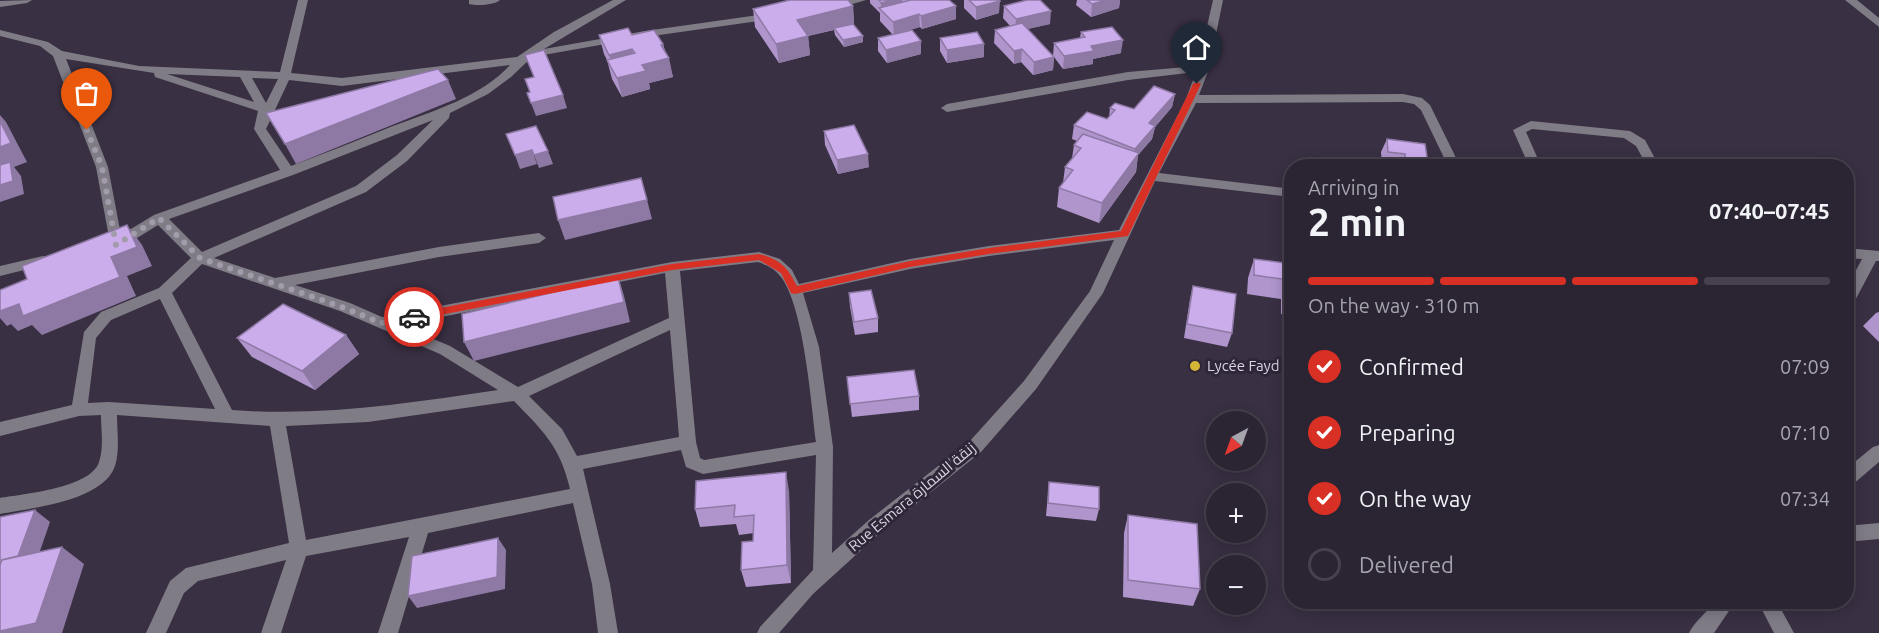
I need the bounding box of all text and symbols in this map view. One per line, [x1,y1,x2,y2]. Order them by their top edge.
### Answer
pin [1171,22,1222,84]
icon: home [1180,31,1213,64]
pin [61,68,112,130]
icon: bag [70,77,103,110]
text: Arriving in [1308,176,1399,199]
text: 07:40–07:45 [1709,198,1830,223]
text: 2 min [1308,200,1407,243]
courier [384,287,444,347]
text: On the way · 310 m [1308,294,1480,317]
icon: car [398,301,431,334]
icon: check [1308,350,1341,383]
text: Confirmed [1359,354,1464,379]
text: 07:09 [1780,355,1830,378]
place label: Lycée Fayd [1207,357,1280,374]
marker: Lycée Fayd [1188,359,1202,373]
north arrow [1206,411,1266,471]
map controls [1206,411,1266,615]
icon: check [1308,416,1341,449]
text: Preparing [1359,420,1456,445]
text: 07:10 [1780,421,1830,444]
street label: Rue Esmara زنقة السمارة [845,439,979,555]
icon: check [1308,482,1341,515]
button: + [1206,483,1266,543]
text: On the way [1359,486,1471,511]
text: 07:34 [1780,487,1830,510]
text: Delivered [1359,552,1454,577]
button: − [1206,555,1266,615]

